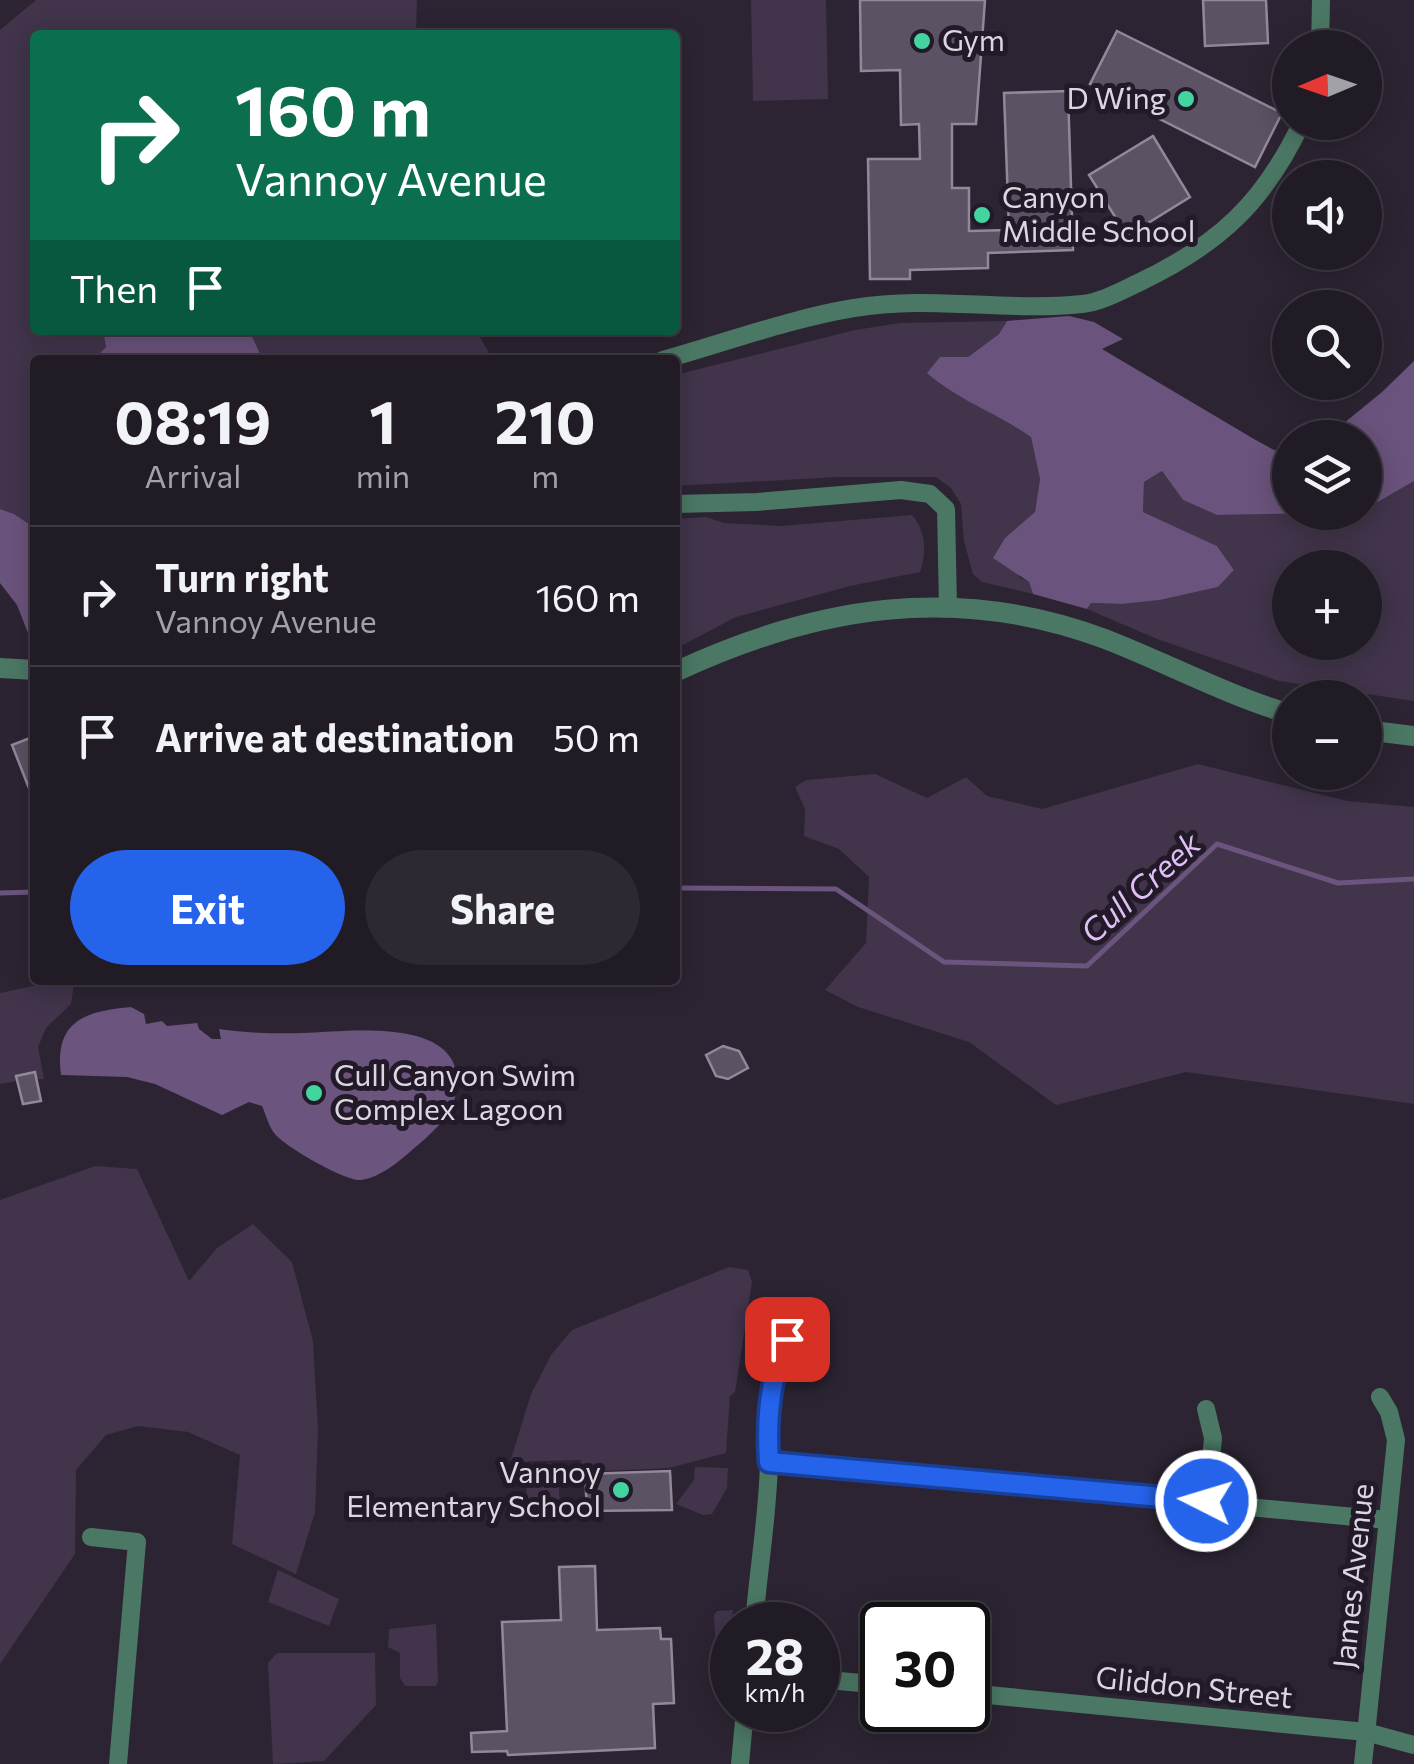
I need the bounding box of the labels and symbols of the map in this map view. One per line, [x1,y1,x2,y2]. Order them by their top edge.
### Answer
place label: Gym [942,20,1005,57]
marker: Gym [911,30,933,52]
north arrow [1272,30,1382,140]
place label: D Wing [1066,78,1166,115]
marker: D Wing [1175,88,1197,110]
place label: Canyon Middle School [1002,177,1195,248]
marker: Canyon Middle School [971,204,993,226]
water label: Cull Creek [1071,822,1208,951]
place label: Cull Canyon Swim Complex Lagoon [334,1055,576,1126]
marker: Cull Canyon Swim Complex Lagoon [303,1082,325,1104]
pin [745,1297,830,1382]
position arrow [1154,1449,1258,1553]
place label: Vannoy Elementary School [346,1452,601,1523]
marker: Vannoy Elementary School [610,1479,632,1501]
street label: James Avenue [1323,1481,1380,1670]
speed limit sign: 30 [860,1602,990,1732]
street label: Gliddon Street [1094,1657,1294,1714]

